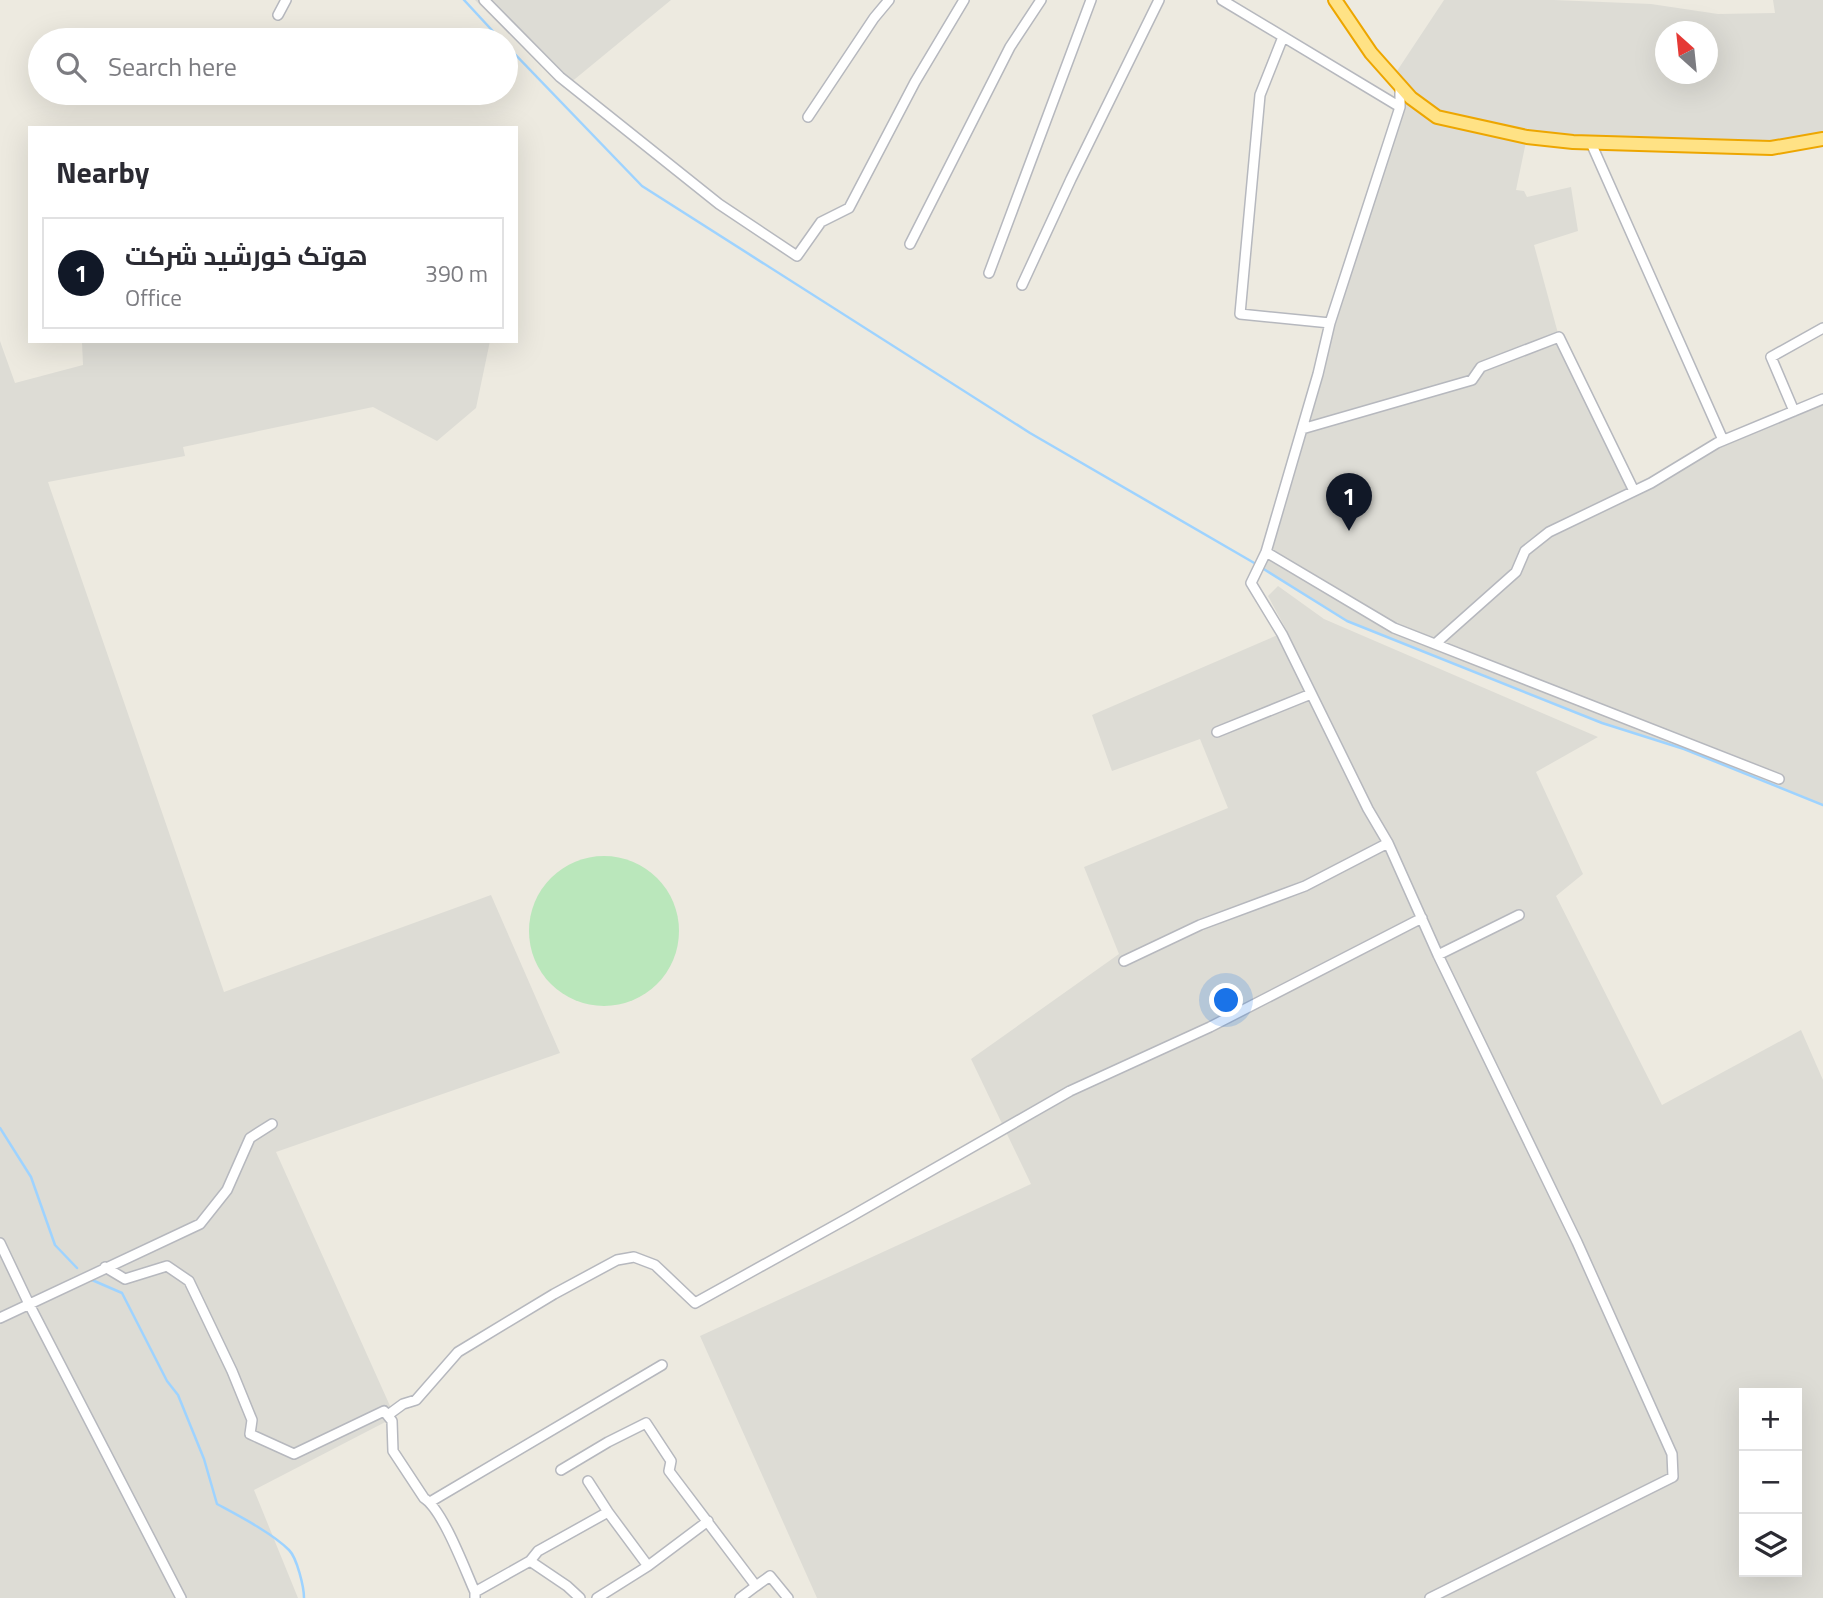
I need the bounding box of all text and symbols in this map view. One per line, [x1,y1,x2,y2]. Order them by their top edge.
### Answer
north arrow [1655,21,1718,84]
search box [28,28,518,105]
text: Search here [108,47,237,86]
icon: search [52,48,90,86]
text: Nearby [56,149,149,195]
text: هوتک خورشید شرکت [125,236,368,275]
text: 1 [75,256,87,291]
text: 390 m [425,256,488,291]
text: Office [125,280,182,315]
pin: 1 [1326,473,1372,531]
your location [1209,983,1243,1017]
map controls [1739,1388,1802,1577]
button: + [1739,1388,1802,1451]
button: − [1739,1451,1802,1514]
button: layers [1739,1514,1802,1577]

